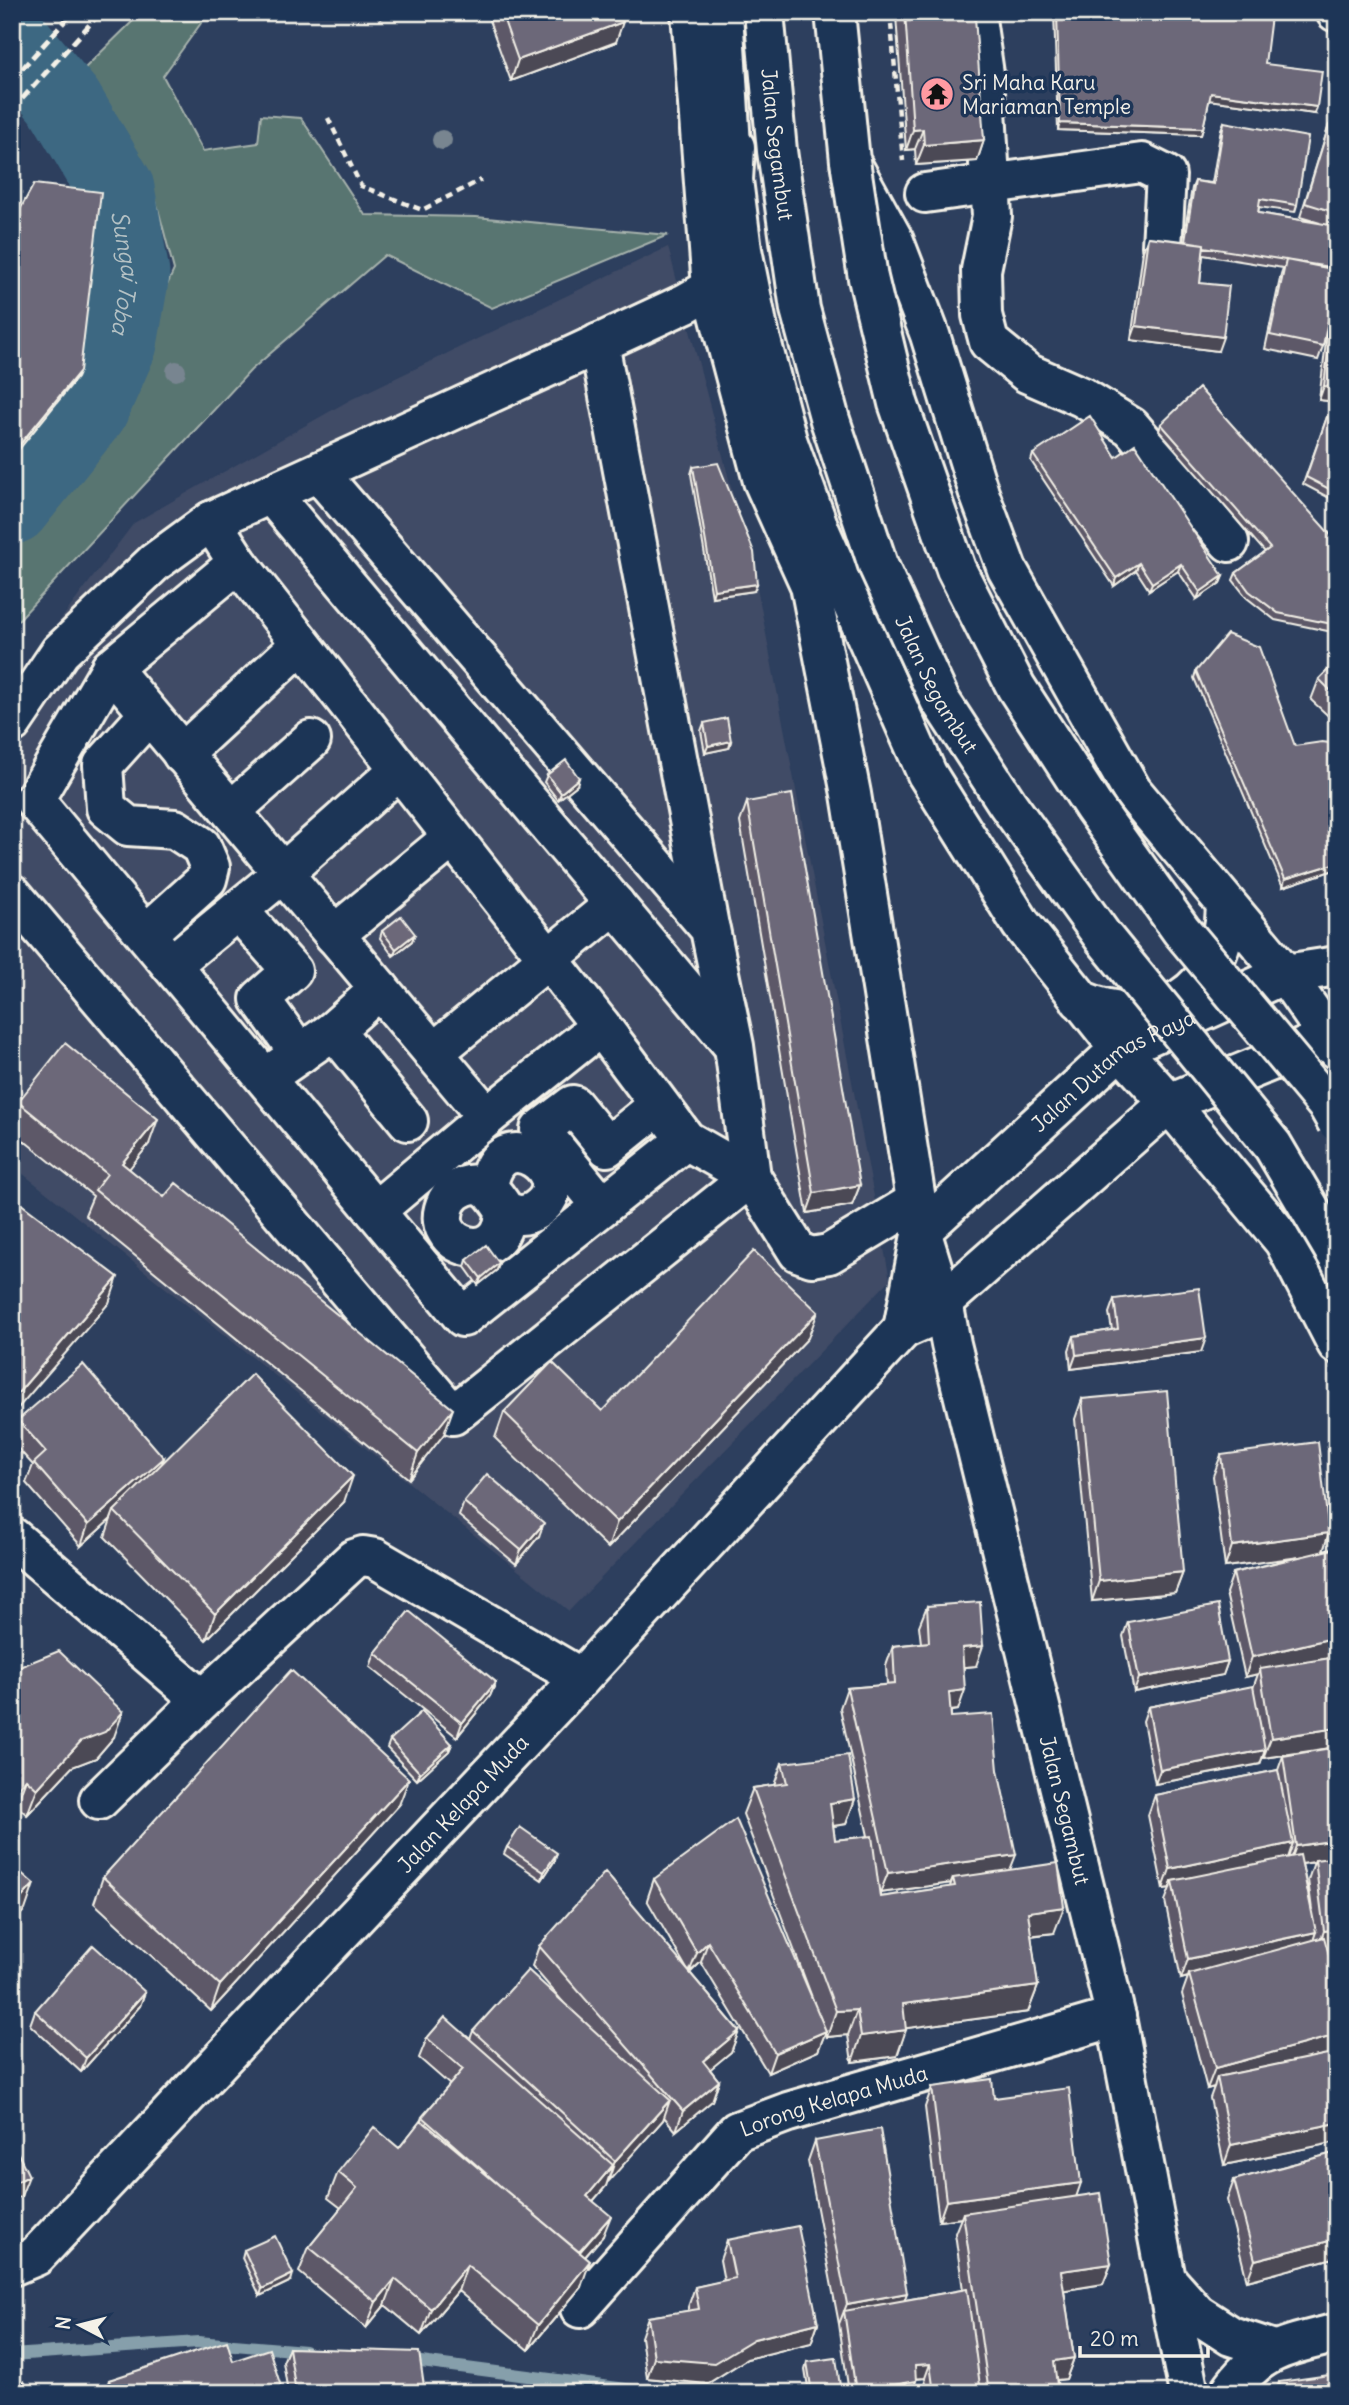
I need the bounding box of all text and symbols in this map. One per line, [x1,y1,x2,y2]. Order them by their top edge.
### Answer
street label: Jalan Segambut [756,67,800,222]
place label: Sri Maha Karu Mariaman Temple [962,69,1131,120]
temple icon: Sri Maha Karu Mariaman Temple [918,75,956,113]
water label: Sungai Toba [106,208,146,339]
street label: Jalan Segambut [889,611,984,758]
street label: Jalan Dutamas Raya [1025,1003,1199,1137]
street label: Jalan Kelapa Muda [391,1729,534,1878]
street label: Jalan Segambut [1034,1733,1097,1887]
street label: Lorong Kelapa Muda [736,2059,931,2142]
north arrow [46,2290,116,2360]
scale bar [1080,2314,1207,2358]
text: N [50,2315,76,2331]
text: 20 m [1090,2325,1139,2352]

